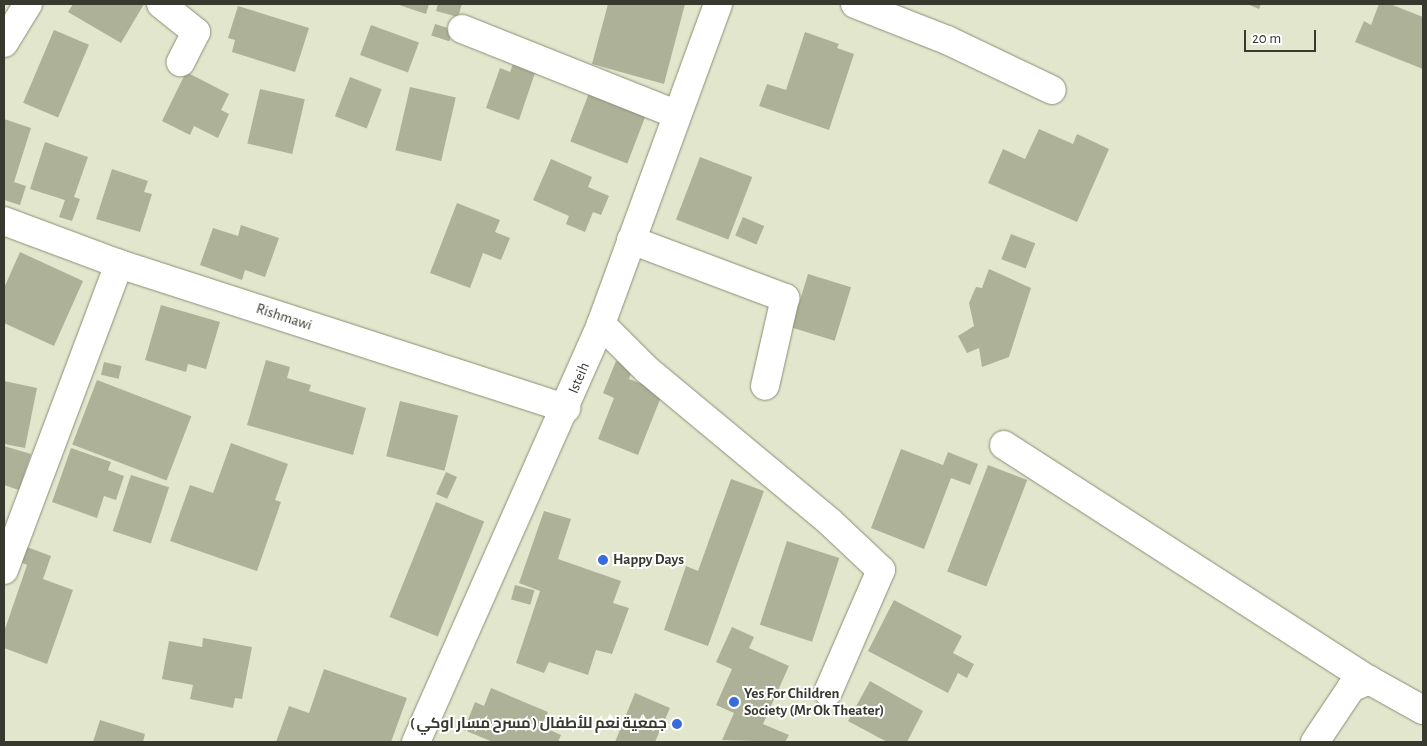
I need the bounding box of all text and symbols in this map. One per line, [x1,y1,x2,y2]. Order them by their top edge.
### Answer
scale bar [1247,20,1320,52]
text: 20 m [1252,31,1281,46]
street label: Rishmawi [254,300,314,334]
street label: Isteih [564,360,594,396]
place label: Happy Days [613,551,684,569]
marker: Happy Days [597,554,609,566]
place label: Yes For Children Society (Mr Ok Theater) [744,684,884,719]
marker: Yes For Children Society (Mr Ok Theater) [728,696,740,708]
place label: جمعية نعم للأطفال ( مسرح مسار اوكي ) [410,715,667,733]
marker: جمعية نعم للأطفال ( مسرح مسار اوكي ) [671,718,683,730]

